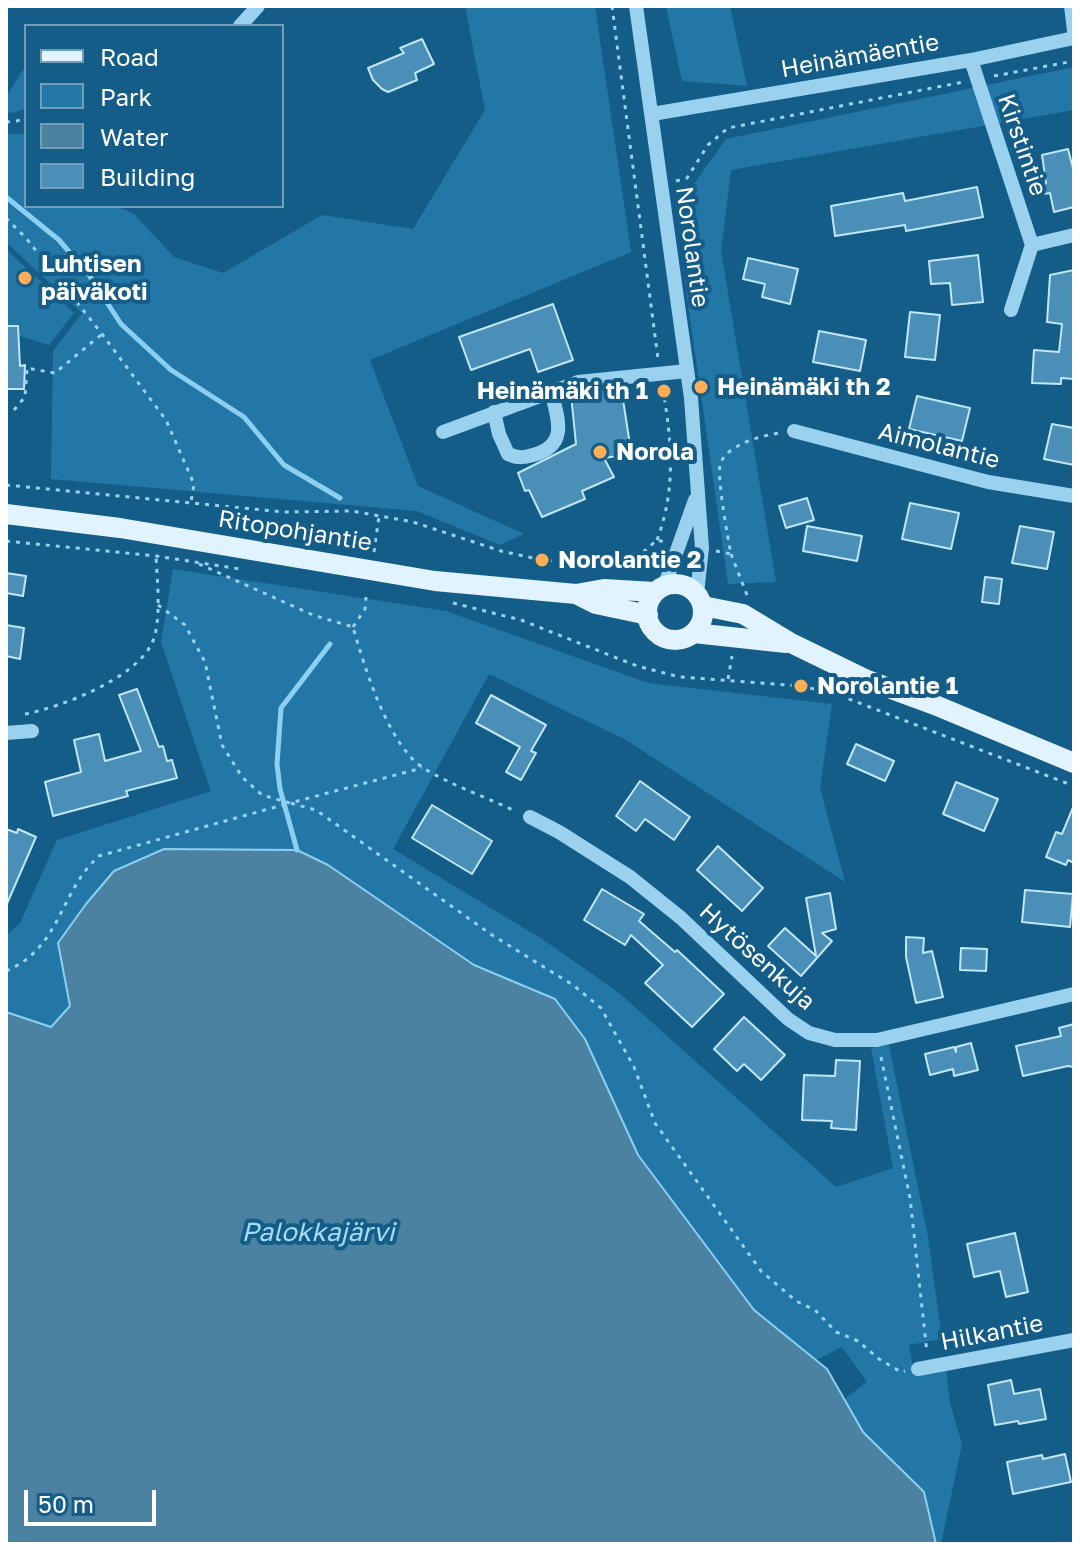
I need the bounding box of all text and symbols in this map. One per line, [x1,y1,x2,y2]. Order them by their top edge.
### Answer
legend [24,24,284,208]
street label: Heinämäentie [779,28,941,84]
text: Road [100,42,159,71]
text: Park [100,82,152,111]
street label: Kirstintie [991,90,1053,200]
text: Water [100,122,168,151]
text: Building [100,162,195,191]
street label: Norolantie [669,185,715,309]
place label: Luhtisen päiväkoti [41,250,148,306]
marker: Luhtisen päiväkoti [16,269,34,287]
place label: Heinämäki th 2 [717,373,891,401]
place label: Heinämäki th 1 [477,377,648,405]
marker: Heinämäki th 2 [692,378,710,396]
marker: Heinämäki th 1 [655,382,673,400]
street label: Aimolantie [875,417,1003,475]
place label: Norola [616,438,694,466]
marker: Norola [591,443,609,461]
street label: Ritopohjantie [216,505,374,557]
place label: Norolantie 2 [558,546,701,574]
marker: Norolantie 2 [533,551,551,569]
place label: Norolantie 1 [817,672,958,700]
marker: Norolantie 1 [792,677,810,695]
street label: Hytösenkuja [693,897,821,1017]
water label: Palokkajärvi [241,1217,395,1249]
street label: Hilkantie [938,1309,1046,1357]
scale bar [28,1474,160,1524]
text: 50 m [38,1489,94,1518]

